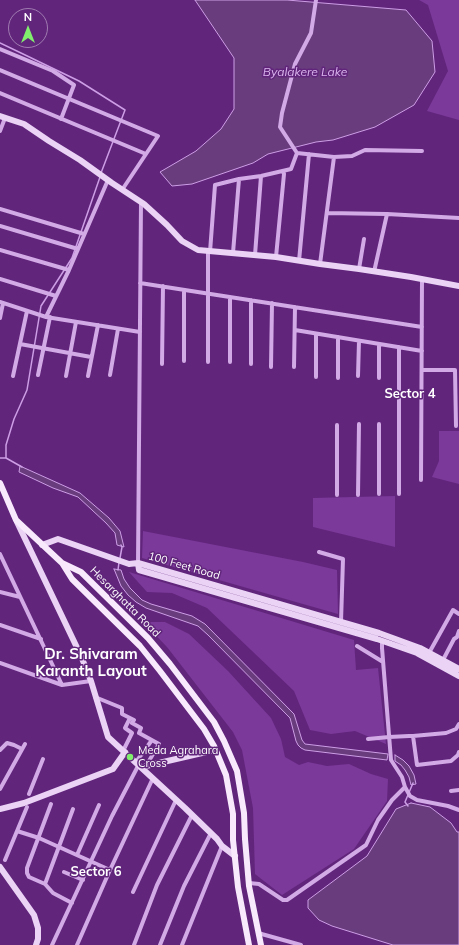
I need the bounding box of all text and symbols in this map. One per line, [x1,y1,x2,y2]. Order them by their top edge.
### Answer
north arrow [8,8,48,48]
text: N [24,10,32,24]
water label: Byalakere Lake [263,65,347,79]
district label: Sector 4 [384,386,436,402]
street label: 100 Feet Road [146,549,222,583]
street label: Hesarghatta Road [87,564,163,640]
district label: Dr. Shivaram Karanth Layout [35,645,147,680]
place label: Meda Agrahara Cross [138,744,218,770]
marker: Meda Agrahara Cross [125,752,135,762]
district label: Sector 6 [70,864,122,880]

